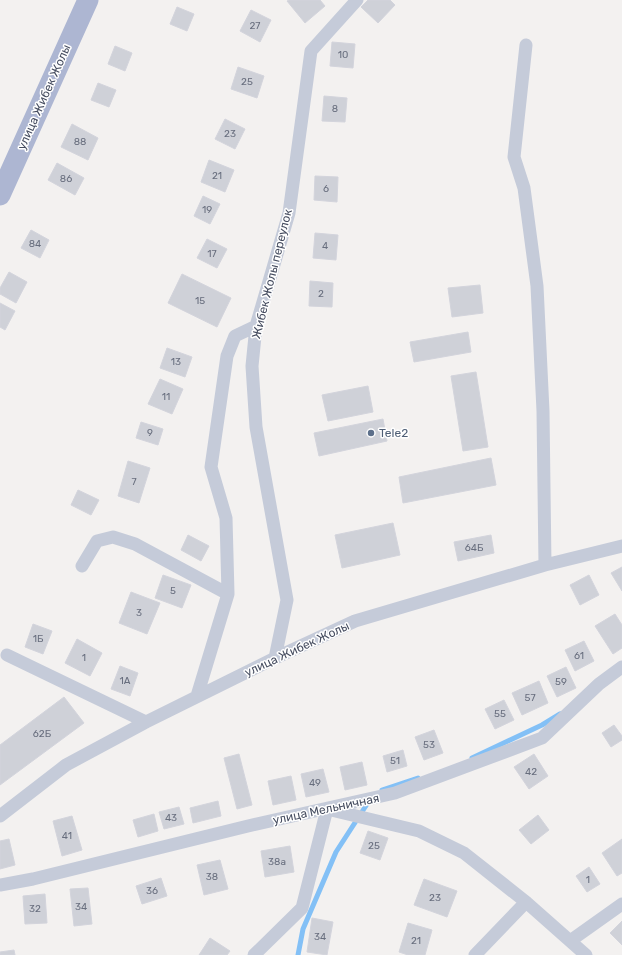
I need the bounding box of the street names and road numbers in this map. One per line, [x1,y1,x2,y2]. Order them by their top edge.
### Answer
street label: улица Жибек Жолы [14,42,74,152]
street label: Жибек Жолы переулок [249,207,295,340]
street label: улица Жибек Жолы [242,619,352,679]
street label: улица Мельничная [272,791,380,827]

